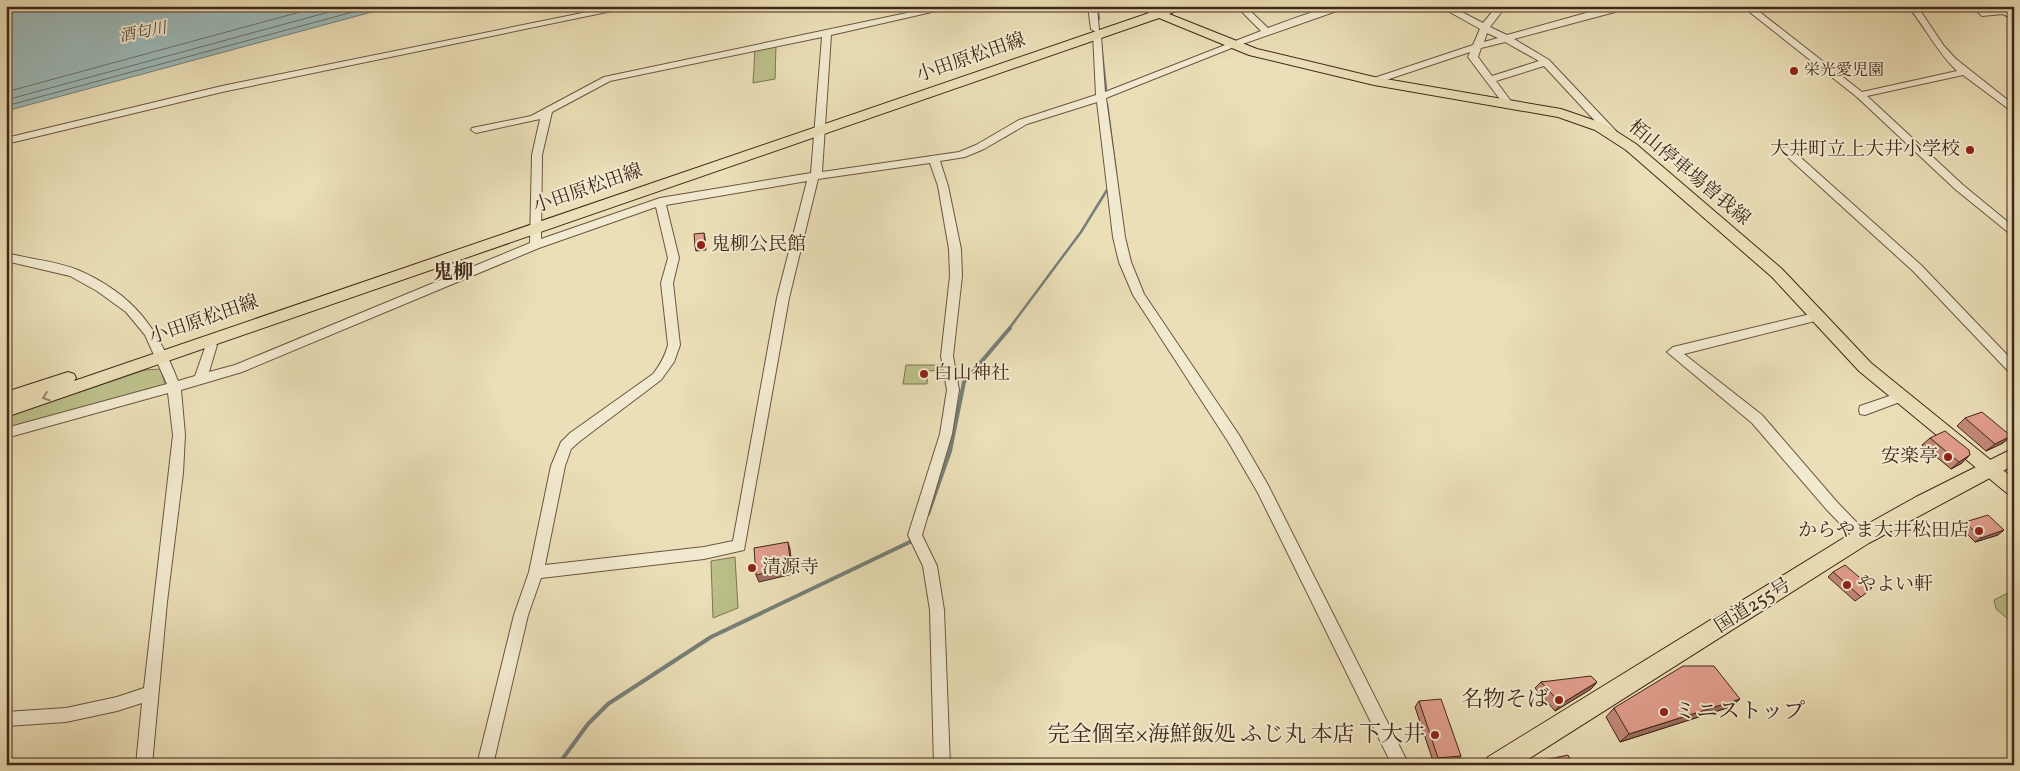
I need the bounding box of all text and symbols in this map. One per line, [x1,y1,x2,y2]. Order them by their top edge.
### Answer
water label: 酒匂川 [117,17,171,48]
street label: 小田原松田線 [913,27,1029,89]
place label: 栄光愛児園 [1804,60,1884,82]
marker: 栄光愛児園 [1788,65,1800,77]
street label: 栢山停車場曽我線 [1622,114,1756,232]
place label: 大井町立上大井小学校 [1770,137,1960,163]
marker: 大井町立上大井小学校 [1964,144,1976,156]
street label: 小田原松田線 [530,158,646,220]
place label: 鬼柳公民館 [711,232,806,258]
marker: 鬼柳公民館 [695,239,707,251]
district label: 鬼柳 [433,259,473,287]
street label: 小田原松田線 [146,289,262,351]
place label: 白山神社 [934,361,1010,387]
marker: 白山神社 [918,368,930,380]
one-way arrow [42,392,50,402]
place label: 安楽亭 [1881,444,1938,470]
marker: 安楽亭 [1942,451,1954,463]
place label: からやま大井松田店 [1798,518,1969,544]
marker: からやま大井松田店 [1973,525,1985,537]
place label: 清源寺 [762,555,819,581]
marker: 清源寺 [746,562,758,574]
street label: 国道255号 [1710,572,1796,640]
place label: やよい軒 [1857,572,1933,598]
marker: やよい軒 [1841,579,1853,591]
place label: 名物そば [1461,685,1549,716]
marker: 名物そば [1553,694,1565,706]
place label: ミニストップ [1674,697,1805,728]
marker: ミニストップ [1658,706,1670,718]
place label: 完全個室×海鮮飯処 ふじ丸 本店 下大井 [1048,720,1425,751]
marker: 完全個室×海鮮飯処 ふじ丸 本店 下大井 [1429,729,1441,741]

